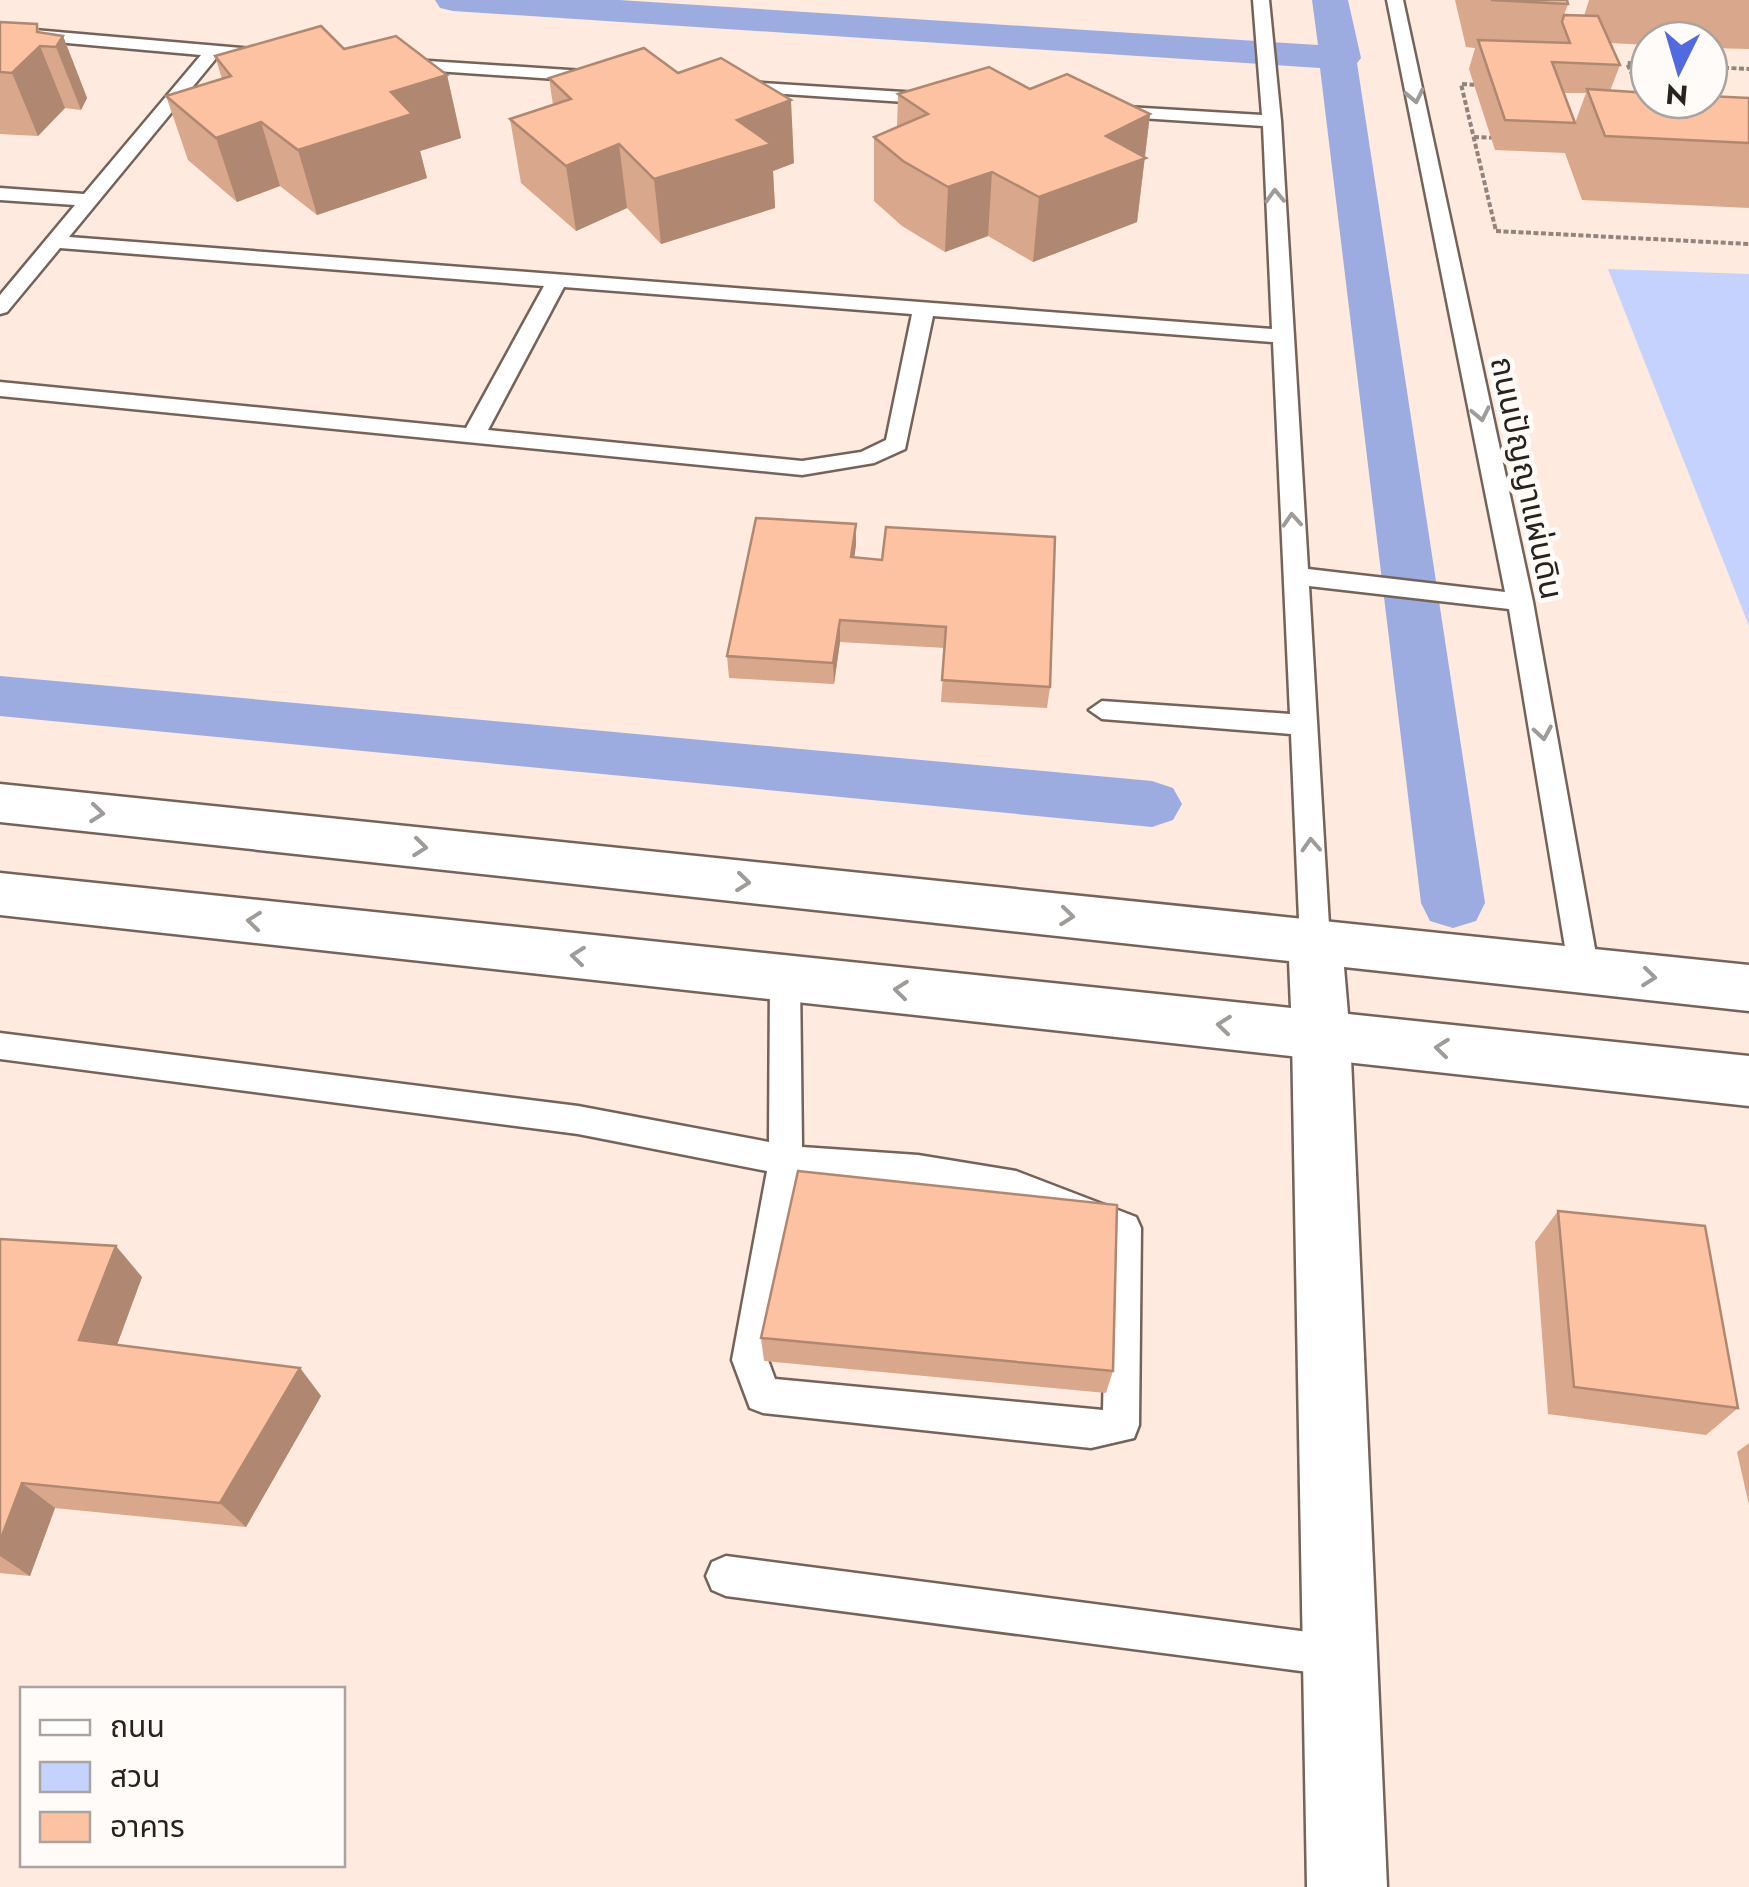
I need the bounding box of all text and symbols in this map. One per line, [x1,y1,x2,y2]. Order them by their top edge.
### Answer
north arrow [1629,20,1729,120]
text: N [1664,73,1690,116]
one-way arrow [1403,87,1424,104]
one-way arrow [1265,187,1286,203]
street label: ถนนปัญญาแผ่นดิน [1479,352,1575,604]
one-way arrow [1469,405,1490,422]
one-way arrow [1282,512,1304,528]
one-way arrow [1532,724,1553,741]
one-way arrow [89,802,105,823]
one-way arrow [413,836,429,858]
one-way arrow [1301,836,1322,852]
one-way arrow [736,871,752,892]
one-way arrow [1059,905,1075,926]
one-way arrow [246,911,262,932]
one-way arrow [569,946,585,967]
one-way arrow [1641,966,1657,988]
one-way arrow [892,980,908,1002]
one-way arrow [1216,1014,1232,1036]
one-way arrow [1433,1038,1449,1059]
legend [20,1687,345,1867]
text: ถนน [110,1705,165,1748]
text: สวน [110,1755,160,1798]
text: อาคาร [110,1805,185,1848]

